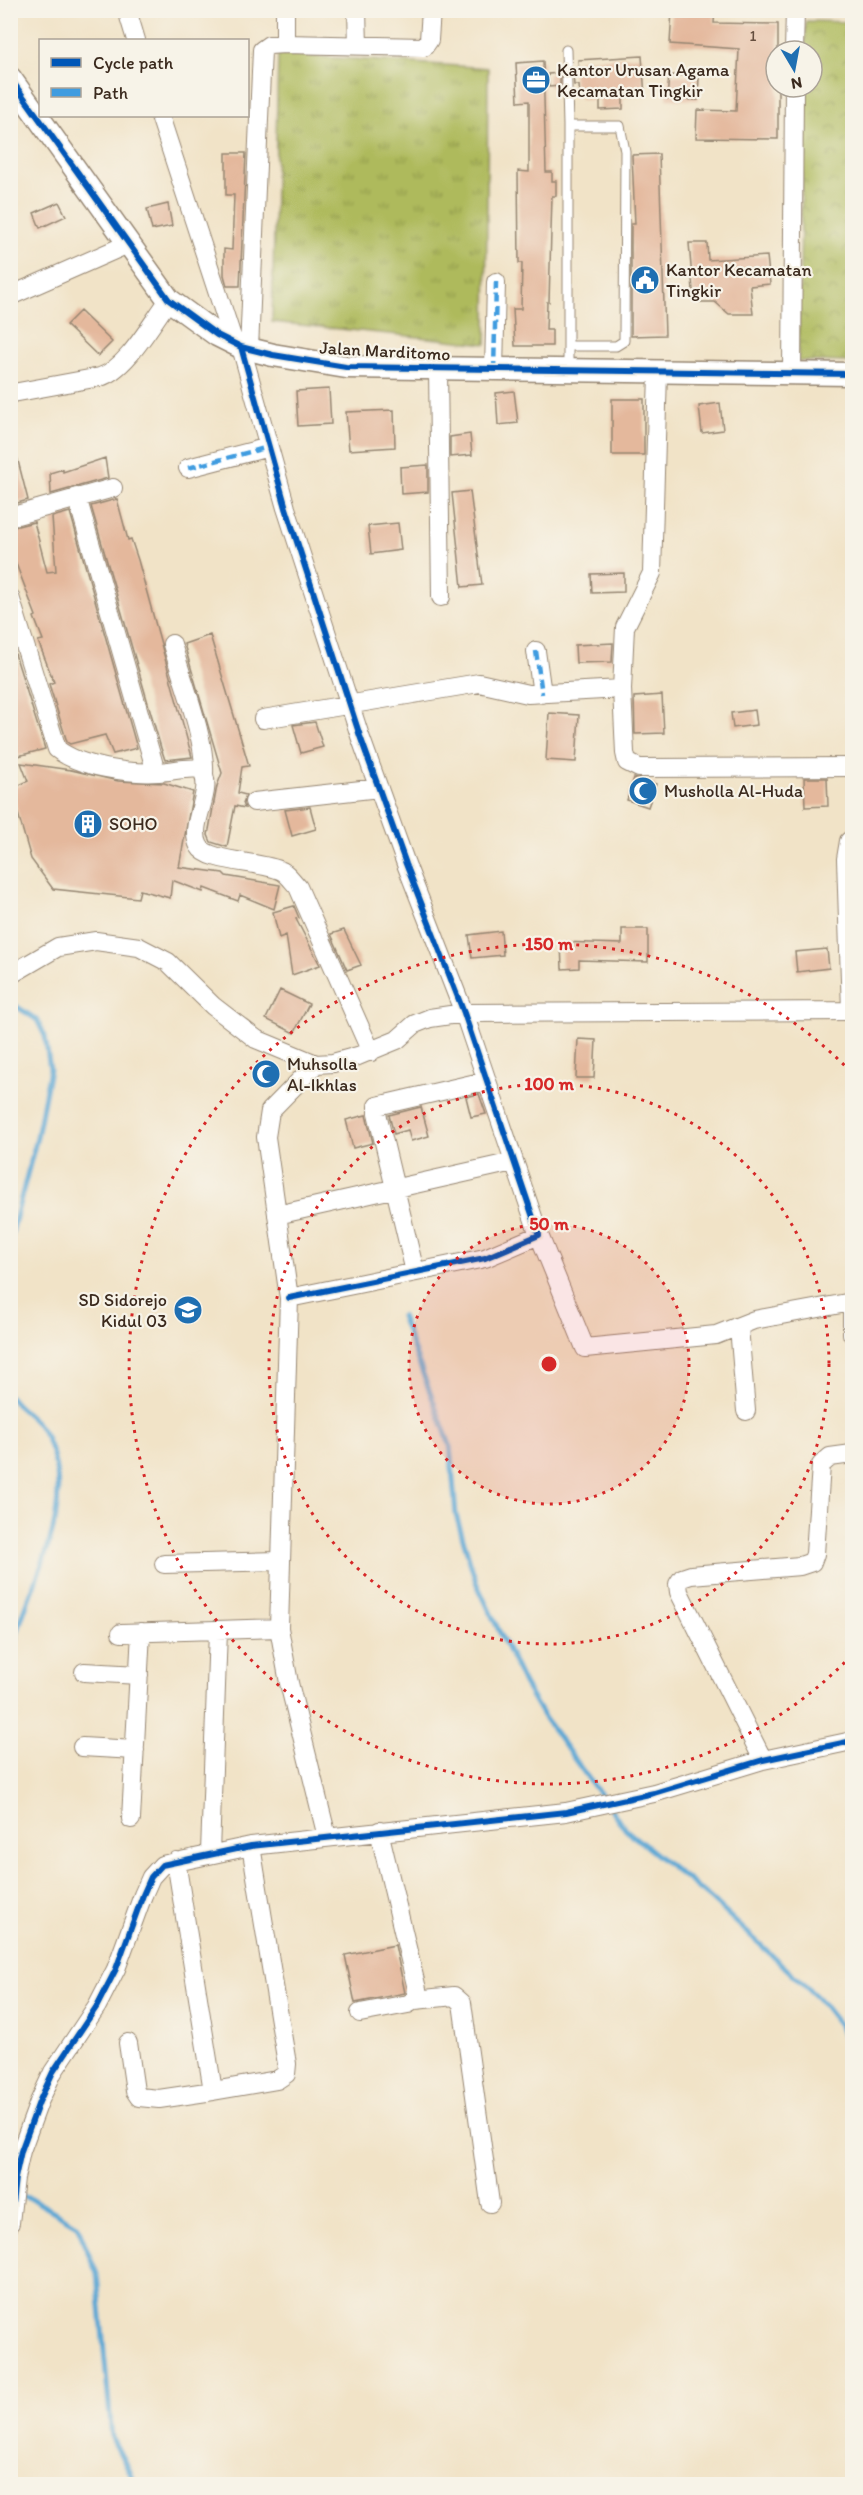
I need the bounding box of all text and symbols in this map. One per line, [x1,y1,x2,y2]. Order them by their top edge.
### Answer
house number: 1 [750,27,757,45]
legend [39,39,249,117]
north arrow [764,39,824,99]
text: Cycle path [93,52,174,74]
place label: Kantor Urusan Agama Kecamatan Tingkir [557,59,730,102]
office icon: Kantor Urusan Agama Kecamatan Tingkir [520,64,552,96]
text: N [790,73,803,94]
text: Path [93,82,128,104]
place label: Kantor Kecamatan Tingkir [666,259,812,302]
public building icon: Kantor Kecamatan Tingkir [629,264,661,296]
street label: Jalan Marditomo [319,337,451,365]
mosque icon: Musholla Al-Huda [627,775,659,807]
place label: Musholla Al-Huda [664,780,803,802]
building icon: SOHO [72,808,104,840]
place label: SOHO [109,813,158,835]
text: 150 m [525,933,574,955]
place label: Muhsolla Al-Ikhlas [287,1053,358,1096]
mosque icon: Muhsolla Al-Ikhlas [250,1058,282,1090]
text: 100 m [524,1073,575,1095]
text: 50 m [529,1213,570,1235]
place label: SD Sidorejo Kidul 03 [79,1289,167,1332]
school or university icon: SD Sidorejo Kidul 03 [172,1294,204,1326]
centre of rings [539,1354,559,1374]

